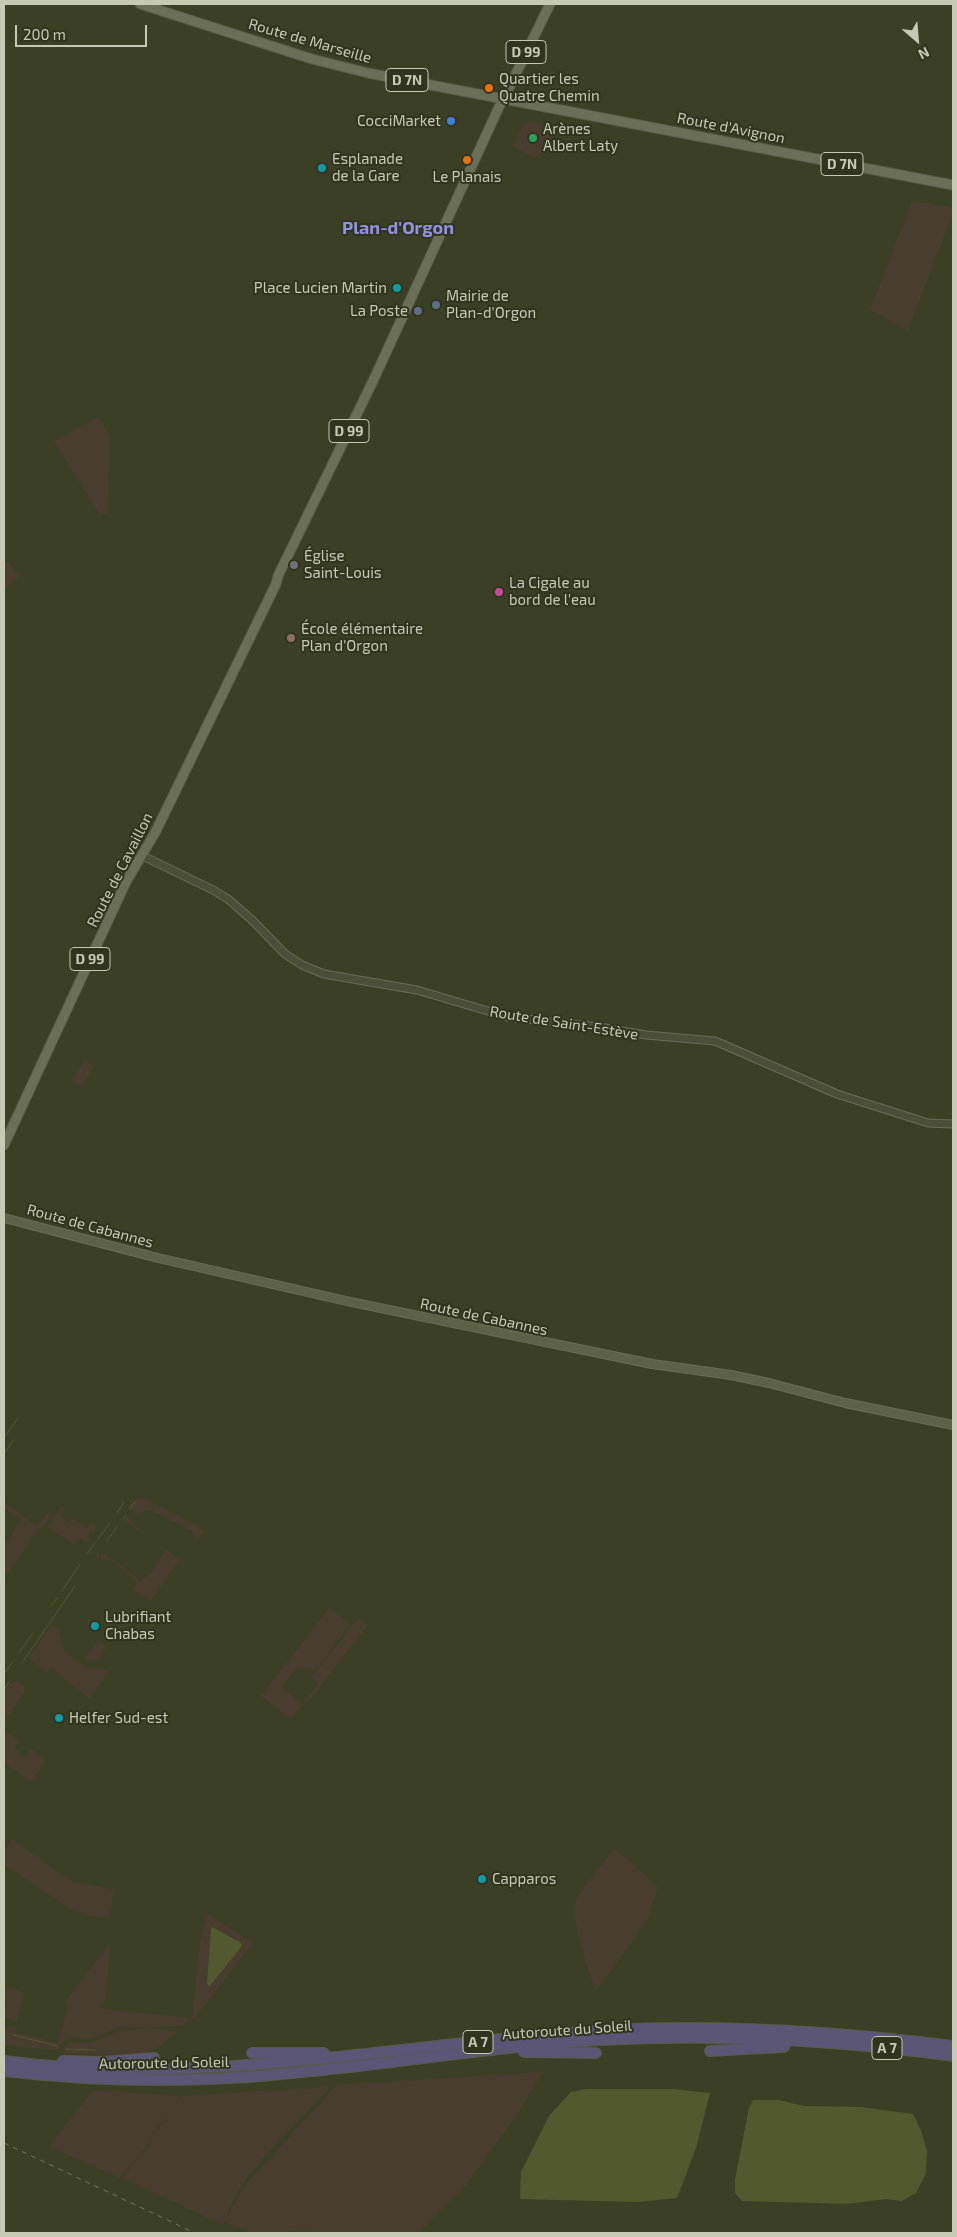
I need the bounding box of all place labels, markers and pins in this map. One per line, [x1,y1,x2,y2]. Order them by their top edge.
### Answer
place label: Quartier les Quatre Chemin [499,70,600,105]
marker: Quartier les Quatre Chemin [483,82,495,94]
place label: CocciMarket [357,112,441,130]
marker: CocciMarket [445,115,457,127]
place label: Arènes Albert Laty [543,120,618,155]
marker: Arènes Albert Laty [527,132,539,144]
place label: Esplanade de la Gare [332,150,403,185]
marker: Le Planais [461,154,473,166]
marker: Esplanade de la Gare [316,162,328,174]
place label: Le Planais [433,168,501,186]
place label: Place Lucien Martin [254,279,387,297]
marker: Place Lucien Martin [391,282,403,294]
place label: Mairie de Plan-d'Orgon [446,287,536,322]
marker: Mairie de Plan-d'Orgon [430,299,442,311]
place label: La Poste [350,302,408,320]
marker: La Poste [412,305,424,317]
place label: Église Saint-Louis [304,547,382,582]
marker: Église Saint-Louis [288,559,300,571]
place label: La Cigale au bord de l'eau [509,574,596,609]
marker: La Cigale au bord de l'eau [493,586,505,598]
place label: École élémentaire Plan d'Orgon [301,620,423,655]
marker: École élémentaire Plan d'Orgon [285,632,297,644]
place label: Lubrifiant Chabas [105,1608,171,1643]
marker: Lubrifiant Chabas [89,1620,101,1632]
place label: Helfer Sud-est [69,1709,168,1727]
marker: Helfer Sud-est [53,1712,65,1724]
place label: Capparos [492,1870,556,1888]
marker: Capparos [476,1873,488,1885]

